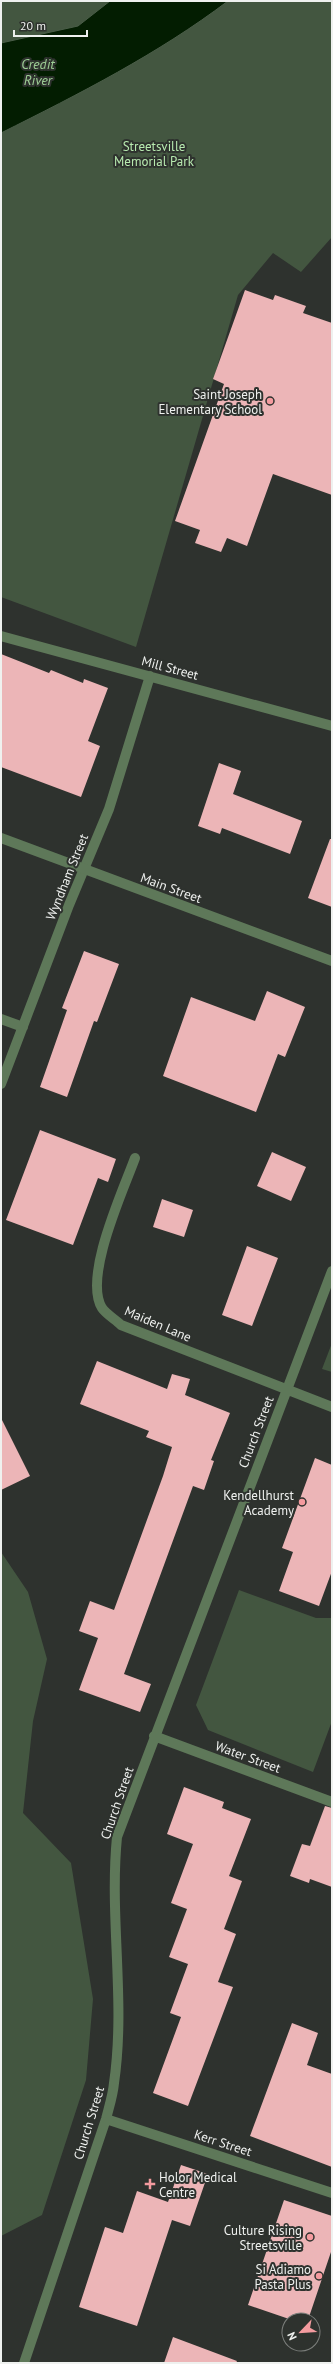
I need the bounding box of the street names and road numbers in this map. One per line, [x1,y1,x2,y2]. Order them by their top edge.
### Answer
street label: Mill Street [140,652,201,684]
street label: Wyndham Street [42,831,92,923]
street label: Main Street [138,869,205,907]
street label: Maiden Lane [122,1302,194,1346]
street label: Church Street [235,1393,278,1470]
street label: Water Street [213,1737,284,1777]
street label: Church Street [97,1764,138,1842]
street label: Church Street [70,2084,108,2162]
street label: Kerr Street [192,2126,254,2160]

